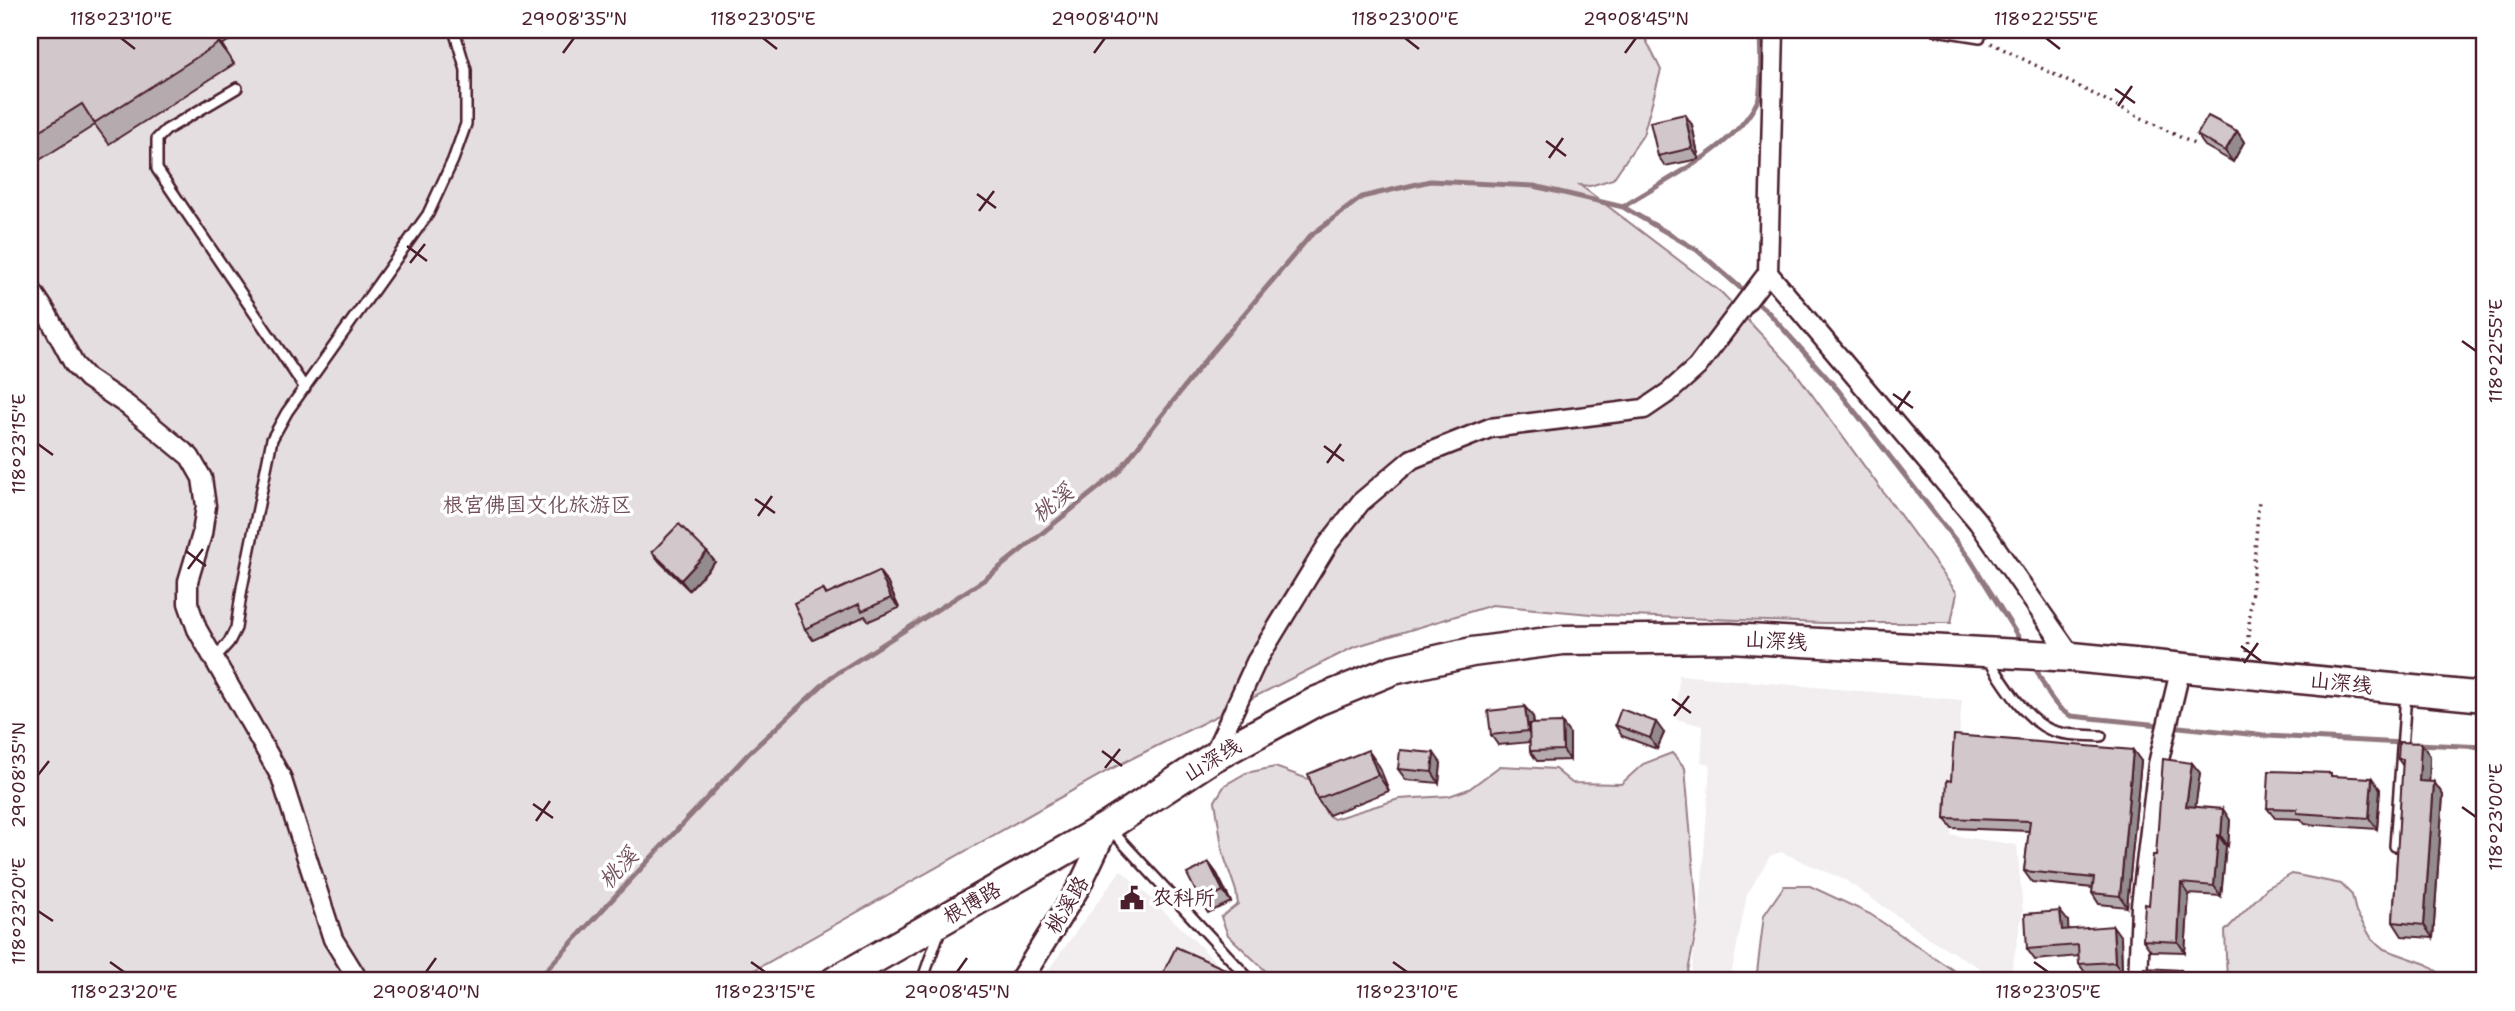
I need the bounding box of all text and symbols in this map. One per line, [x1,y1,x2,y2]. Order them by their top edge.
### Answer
text: 118°23'10"E [70,7,172,31]
text: 29°08'35"N [521,7,627,31]
text: 118°23'05"E [710,7,816,31]
text: 29°08'40"N [1051,7,1159,31]
text: 118°23'00"E [1351,7,1459,31]
text: 29°08'45"N [1583,7,1689,31]
text: 118°22'55"E [1994,7,2098,31]
text: 118°22'55"E [2484,299,2508,403]
text: 118°23'15"E [7,393,31,495]
water label: 桃溪 [1025,476,1081,529]
park label: 根宫佛国文化旅游区 [443,491,632,519]
street label: 山深线 [1744,625,1808,657]
street label: 山深线 [2308,666,2374,700]
text: 29°08'35"N [7,722,31,828]
street label: 山深线 [1178,732,1246,788]
text: 118°23'00"E [2484,763,2508,871]
water label: 桃溪 [591,839,646,895]
text: 118°23'20"E [7,857,31,965]
street label: 桃溪路 [1039,871,1095,939]
street label: 根博路 [938,875,1006,931]
public building icon: 农科所 [1118,884,1146,912]
place label: 农科所 [1152,884,1215,912]
text: 118°23'20"E [70,980,178,1004]
text: 29°08'40"N [372,980,480,1004]
text: 118°23'15"E [714,980,816,1004]
text: 29°08'45"N [904,980,1010,1004]
text: 118°23'10"E [1356,980,1458,1004]
text: 118°23'05"E [1995,980,2101,1004]

